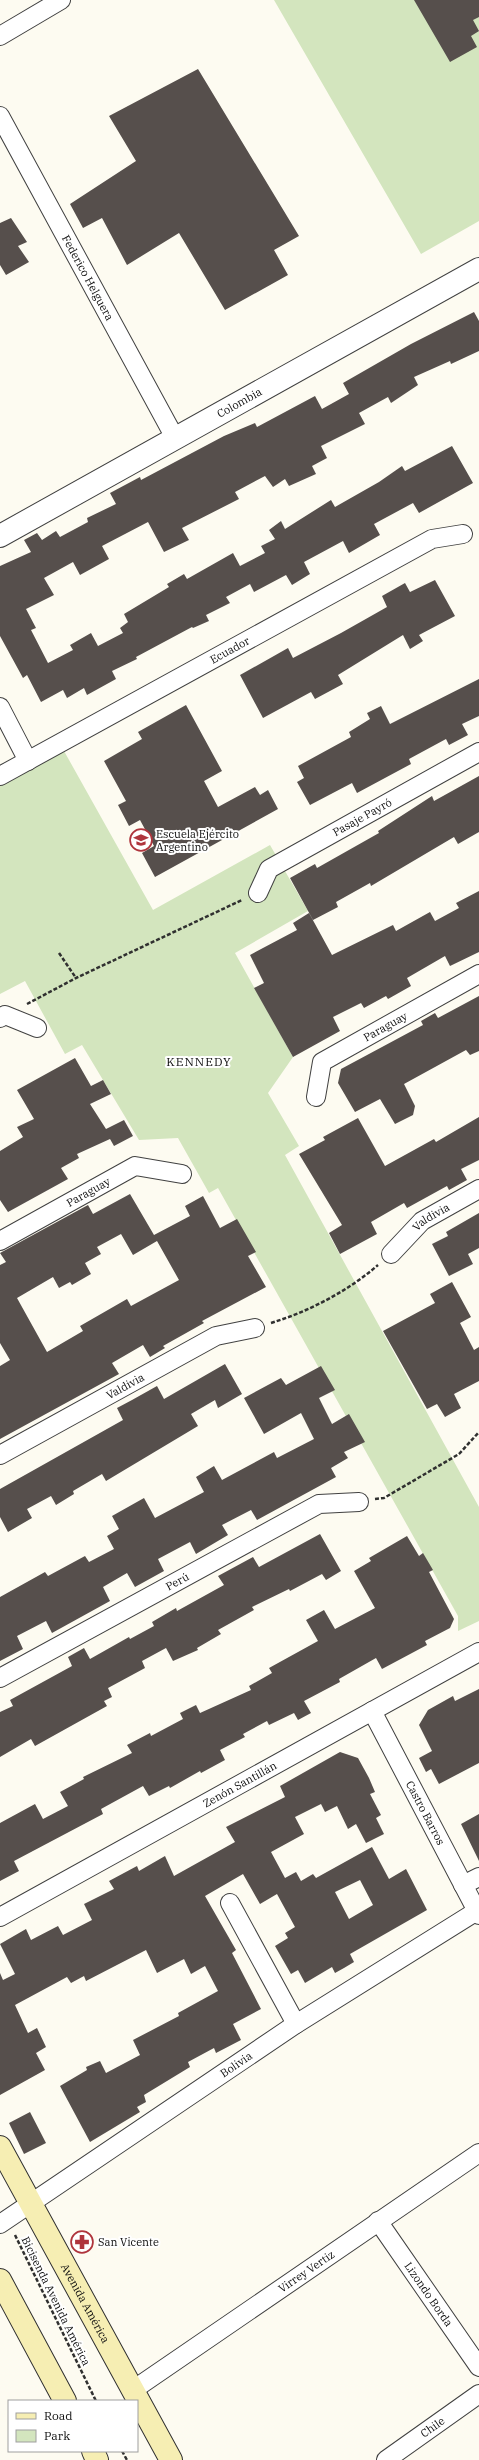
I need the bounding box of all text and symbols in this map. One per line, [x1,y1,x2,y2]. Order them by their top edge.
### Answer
street label: Federico Helguera [59,232,117,323]
street label: Colombia [214,384,264,421]
street label: Ecuador [207,633,252,667]
street label: Pasaje Payró [330,795,394,839]
school or university icon: Escuela Ejército Argentino [128,827,154,853]
place label: Escuela Ejército Argentino [156,827,239,854]
street label: Paraguay [361,1009,410,1044]
district label: KENNEDY [166,1054,232,1069]
street label: Paraguay [64,1174,113,1210]
street label: Valdivia [409,1200,452,1234]
street label: Valdivia [104,1370,147,1402]
street label: Perú [163,1569,192,1593]
street label: Zenón Santillán [200,1758,279,1810]
street label: Castro Barros [403,1778,448,1847]
street label: Bolivia [217,2049,255,2080]
pharmacy icon: San Vicente [69,2229,95,2255]
street label: Bicisenda Avenida América [19,2234,93,2368]
place label: San Vicente [98,2235,159,2249]
street label: Virrey Vertiz [275,2247,337,2296]
street label: Lizondo Borda [401,2259,456,2329]
street label: Avenida América [59,2261,113,2345]
legend [8,2400,138,2452]
text: Road [44,2408,73,2423]
street label: Chile [418,2414,447,2440]
text: Park [44,2428,70,2443]

